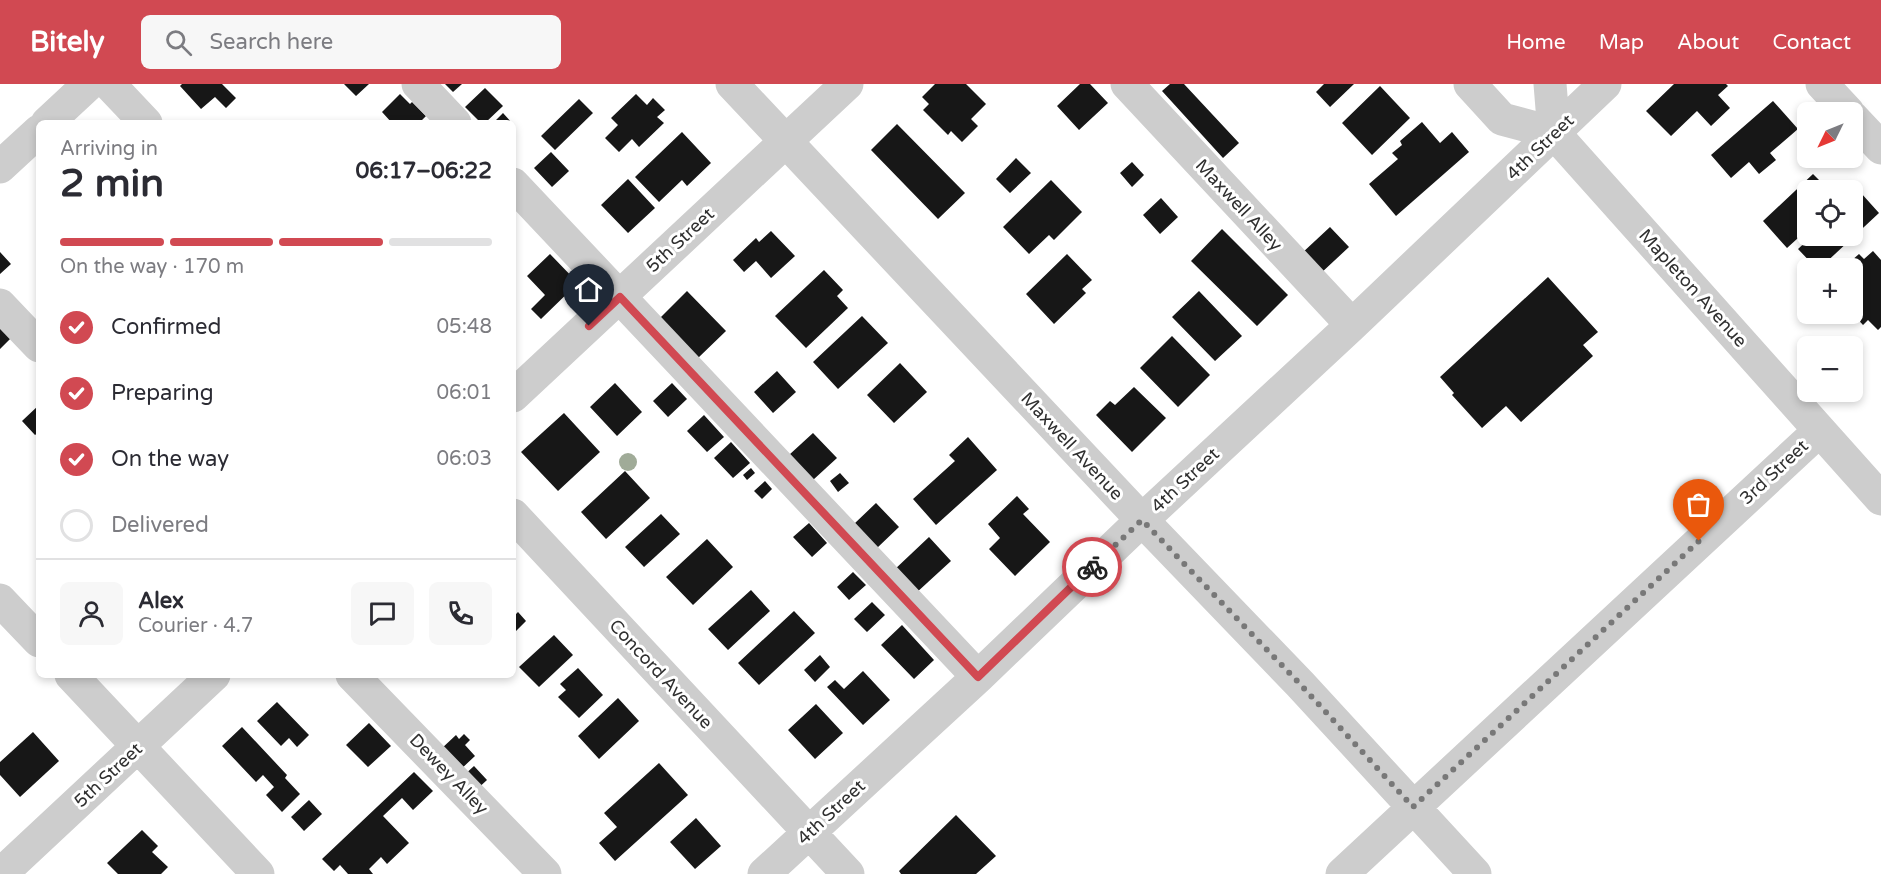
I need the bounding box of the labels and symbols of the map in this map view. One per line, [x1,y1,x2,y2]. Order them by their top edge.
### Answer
north arrow [1797,102,1863,168]
street label: 4th Street [1502,109,1578,185]
street label: Maxwell Alley [1191,155,1287,256]
street label: 5th Street [641,203,719,277]
street label: Mapleton Avenue [1634,224,1752,352]
pin [563,264,614,326]
street label: Maxwell Avenue [1016,387,1128,505]
street label: 3rd Street [1735,435,1813,509]
street label: 4th Street [1146,443,1224,517]
pin [1673,479,1724,541]
courier [1062,537,1122,597]
street label: Concord Avenue [605,615,717,733]
street label: Dewey Alley [405,729,493,819]
street label: 5th Street [69,738,147,812]
street label: 4th Street [792,775,870,849]

